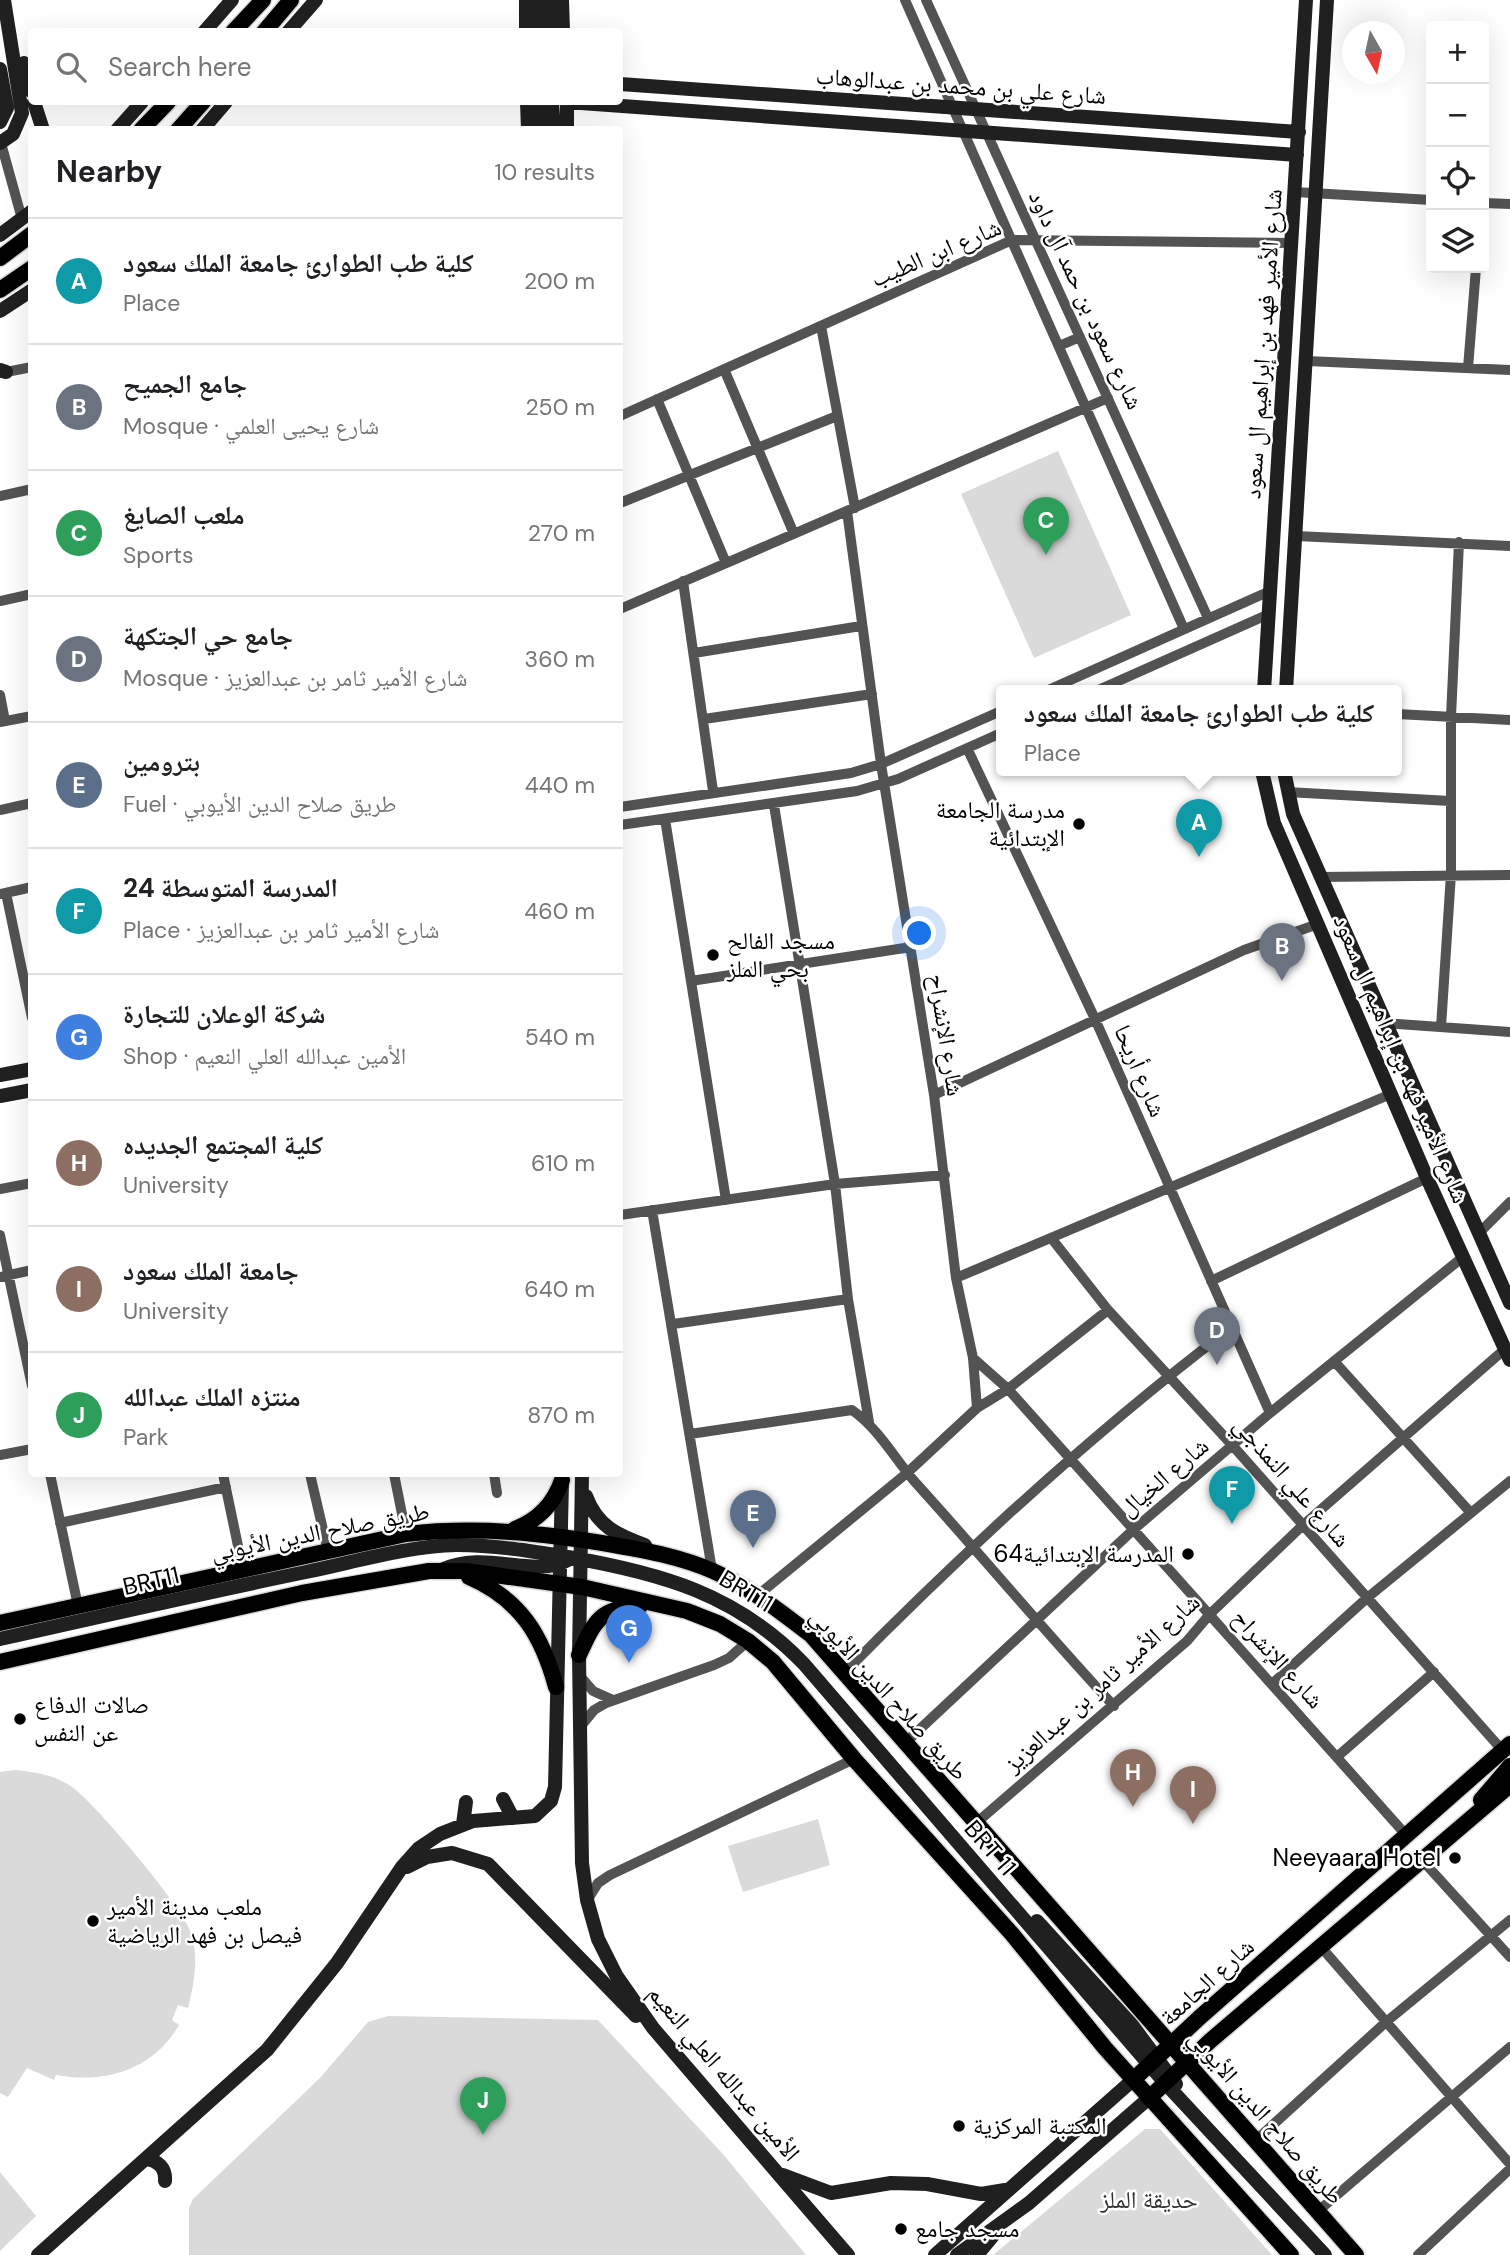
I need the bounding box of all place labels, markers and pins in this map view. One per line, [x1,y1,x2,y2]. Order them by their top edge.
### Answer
pin: C [1023,497,1069,555]
place label: مدرسة الجامعة الإبتدائية [936,794,1065,853]
pin: A [1176,799,1222,857]
marker: مدرسة الجامعة الإبتدائية [1071,816,1087,832]
pin: B [1259,923,1305,981]
place label: مسجد الفالح بحي الملز [726,925,835,988]
marker: مسجد الفالح بحي الملز [705,947,721,963]
pin: D [1194,1307,1240,1365]
pin: F [1209,1466,1255,1524]
pin: E [730,1490,776,1548]
place label: المدرسة الإبتدائية64 [993,1538,1174,1569]
marker: المدرسة الإبتدائية64 [1180,1546,1196,1562]
pin: G [606,1605,652,1663]
place label: صالات الدفاع عن النفس [34,1689,149,1748]
marker: صالات الدفاع عن النفس [12,1711,28,1727]
pin: H [1110,1749,1156,1807]
pin: I [1170,1766,1216,1824]
place label: Neeyaara Hotel [1272,1842,1441,1873]
marker: Neeyaara Hotel [1447,1850,1463,1866]
place label: ملعب مدينة الأمير فيصل بن فهد الرياضية [106,1891,302,1950]
marker: ملعب مدينة الأمير فيصل بن فهد الرياضية [85,1913,101,1929]
pin: J [460,2077,506,2135]
place label: المكتبة المركزية [973,2110,1107,2141]
marker: المكتبة المركزية [951,2118,967,2134]
place label: مسجد جامع [915,2213,1019,2244]
marker: مسجد جامع [893,2221,909,2237]

